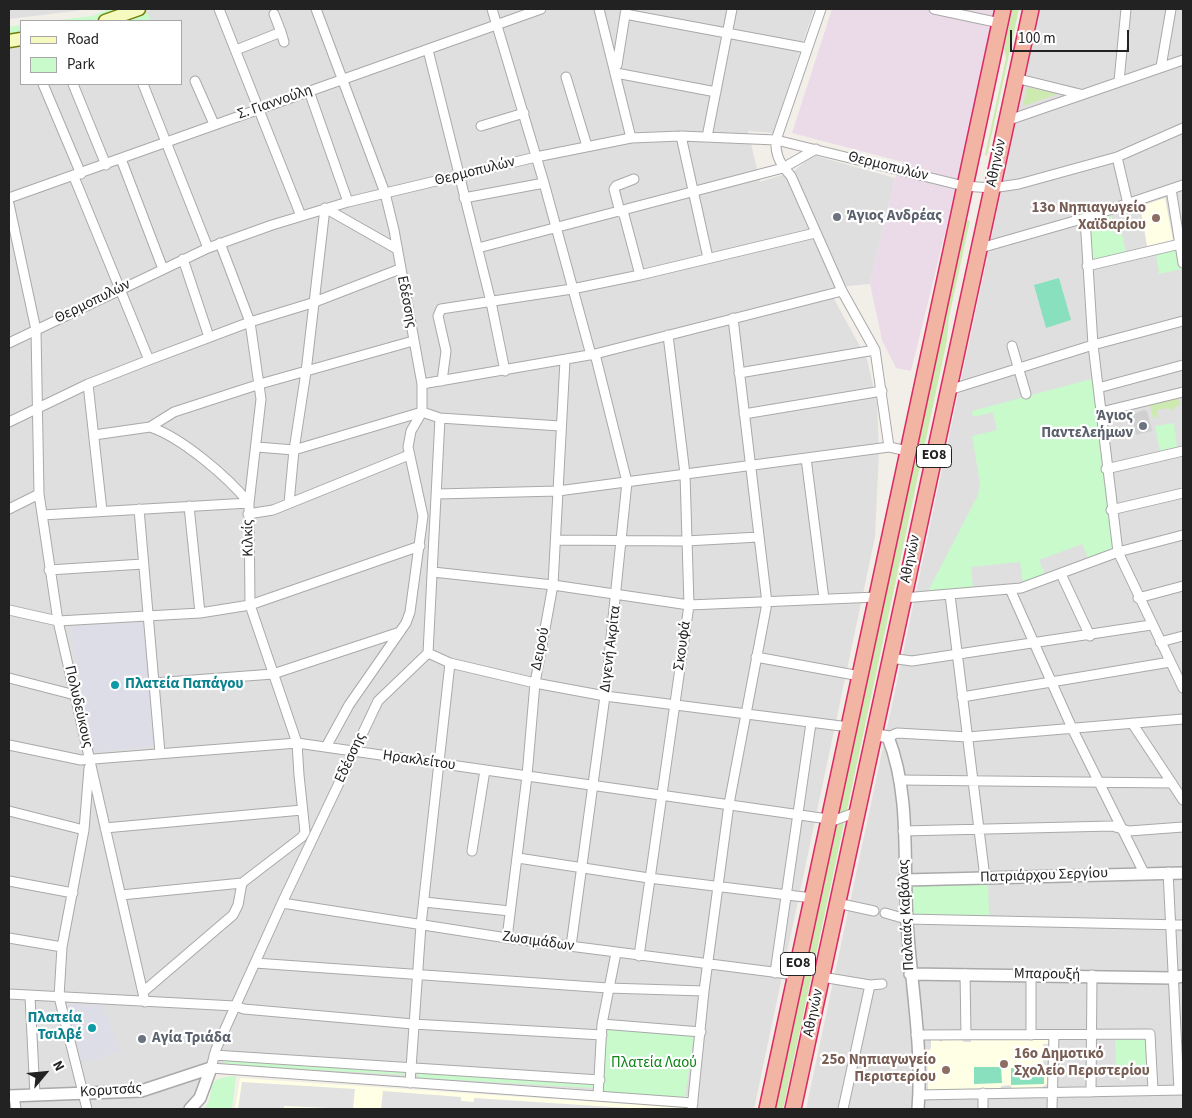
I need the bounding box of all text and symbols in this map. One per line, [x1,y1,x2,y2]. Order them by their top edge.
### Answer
legend [20,20,182,85]
scale bar [1012,20,1131,52]
text: 100 m [1018,28,1056,49]
text: Road [67,29,99,50]
text: Park [67,54,95,75]
street label: Σ. Γιαννούλη [235,82,315,124]
street label: Αθηνών [983,137,1011,189]
street label: Θερμοπυλών [846,148,930,186]
street label: Θερμοπυλών [433,153,517,191]
place label: 13ο Νηπιαγωγείο Χαϊδαρίου [1032,200,1146,235]
place label: Άγιος Ανδρέας [847,208,942,226]
marker: Άγιος Ανδρέας [831,211,843,223]
marker: 13ο Νηπιαγωγείο Χαϊδαρίου [1150,212,1162,224]
street label: Εδέσσης [392,274,420,330]
street label: Θερμοπυλών [52,276,134,328]
place label: Άγιος Παντελεήμων [1041,408,1133,443]
marker: Άγιος Παντελεήμων [1137,420,1149,432]
road number: ΕΟ8 [916,444,952,468]
street label: Κιλκίς [240,519,258,557]
street label: Αθηνών [897,533,925,585]
street label: Διγενή Ακρίτα [597,605,625,693]
street label: Σκουφά [671,620,695,672]
street label: Δειρού [528,626,554,672]
street label: Πολυδεύκους [60,664,96,750]
place label: Πλατεία Παπάγου [125,676,243,694]
marker: Πλατεία Παπάγου [109,679,121,691]
street label: Εδέσσης [332,730,370,786]
street label: Ηρακλείτου [381,747,457,775]
street label: Παλαιάς Καβάλας [895,859,919,971]
street label: Πατριάρχου Σεργίου [980,865,1108,887]
street label: Ζωσιμάδων [501,928,575,956]
road number: ΕΟ8 [780,952,816,976]
street label: Μπαρουξή [1014,965,1080,985]
street label: Αθηνών [800,987,828,1039]
place label: Πλατεία Τσιλβέ [28,1010,82,1045]
marker: Πλατεία Τσιλβέ [86,1022,98,1034]
place label: Αγία Τριάδα [152,1030,231,1048]
marker: Αγία Τριάδα [136,1033,148,1045]
place label: 16ο Δημοτικό Σχολείο Περιστερίου [1014,1046,1150,1081]
north arrow [20,1048,70,1098]
place label: 25ο Νηπιαγωγείο Περιστερίου [822,1052,936,1087]
park label: Πλατεία Λαού [611,1055,697,1073]
text: N [47,1057,69,1075]
marker: 16ο Δημοτικό Σχολείο Περιστερίου [998,1058,1010,1070]
marker: 25ο Νηπιαγωγείο Περιστερίου [940,1064,952,1076]
street label: Κορυτσάς [79,1080,143,1102]

